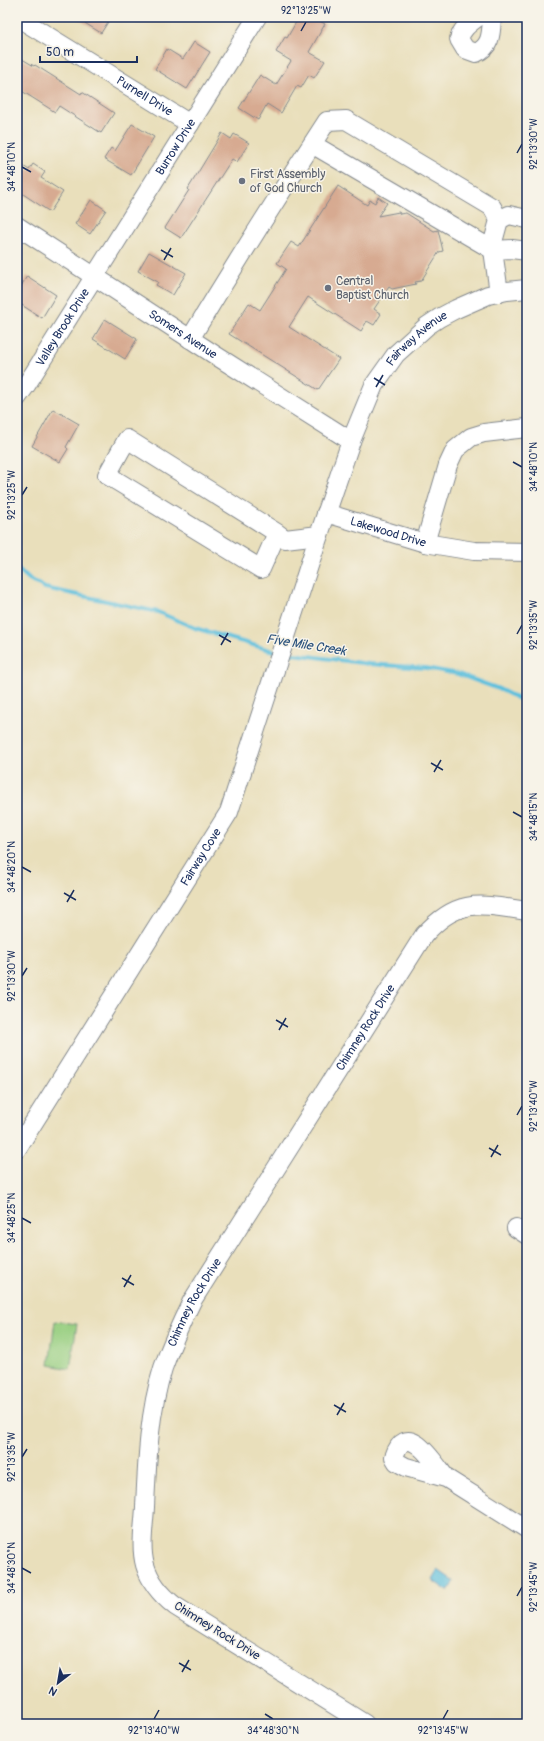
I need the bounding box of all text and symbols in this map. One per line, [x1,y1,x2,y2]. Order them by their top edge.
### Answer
text: 92°13'25"W [281,5,332,17]
scale bar [40,38,137,64]
text: 50 m [46,45,74,60]
street label: Purnell Drive [114,73,176,119]
street label: Burrow Drive [152,116,199,178]
text: 92°13'30"W [528,118,540,170]
text: 34°48'10"N [6,142,18,192]
place label: First Assembly of God Church [250,167,325,196]
marker: First Assembly of God Church [237,176,247,186]
place label: Central Baptist Church [336,274,409,303]
marker: Central Baptist Church [323,283,333,293]
street label: Valley Brook Drive [32,286,93,369]
street label: Somers Avenue [146,306,220,362]
street label: Fairway Avenue [383,308,450,369]
text: 34°48'10"N [528,442,540,492]
text: 92°13'25"W [6,469,18,520]
street label: Lakewood Drive [348,513,428,550]
text: 92°13'35"W [528,599,540,650]
water label: Five Mile Creek [265,631,348,659]
text: 34°48'15"N [528,792,540,841]
street label: Fairway Cove [177,825,224,889]
text: 34°48'20"N [6,841,18,893]
text: 92°13'30"W [6,950,18,1002]
street label: Chimney Rock Drive [333,982,398,1073]
text: 92°13'40"W [528,1080,540,1132]
text: 34°48'25"N [6,1193,18,1243]
street label: Chimney Rock Drive [164,1255,225,1349]
text: 92°13'35"W [6,1431,18,1482]
text: 34°48'30"N [6,1542,18,1594]
text: 92°13'45"W [528,1561,540,1612]
street label: Chimney Rock Drive [171,1598,263,1664]
north arrow [38,1663,78,1703]
text: N [46,1683,60,1699]
text: 92°13'40"W [128,1725,180,1737]
text: 34°48'30"N [247,1725,299,1737]
text: 92°13'45"W [418,1725,469,1737]

